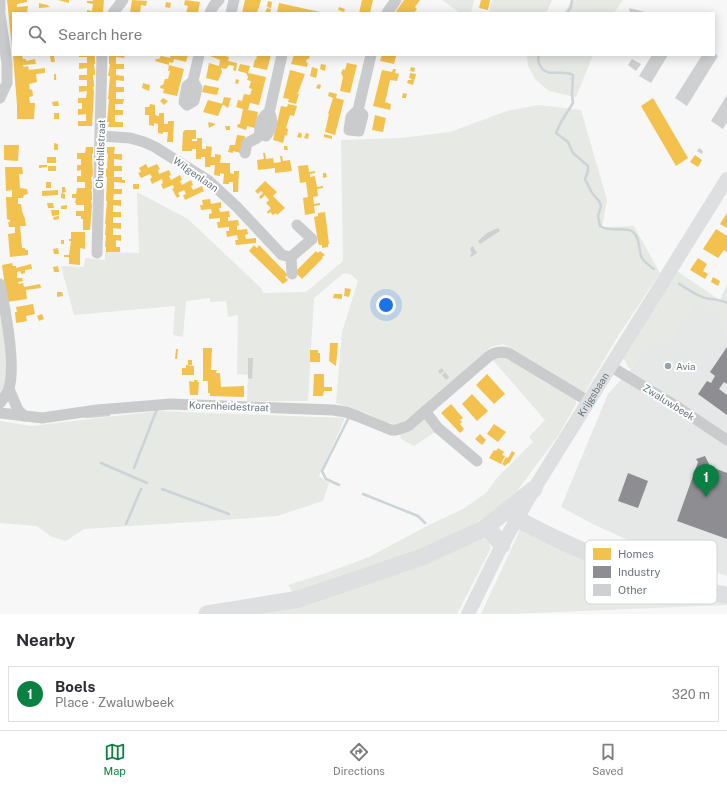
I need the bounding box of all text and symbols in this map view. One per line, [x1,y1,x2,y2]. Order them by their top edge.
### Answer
search box [12,12,715,56]
icon: search [26,23,48,45]
text: Search here [58,26,142,43]
street label: Churchillstraat [93,119,107,189]
street label: Wilgenlaan [171,154,221,194]
your location [376,295,396,315]
place label: Avia [676,360,696,372]
marker: Avia [663,361,673,371]
street label: Krijgsbaan [575,370,611,419]
street label: Zwaluwbeek [641,381,697,423]
street label: Korenheidestraat [189,399,269,413]
pin: 1 [693,464,719,497]
legend [585,540,717,604]
text: Homes [618,548,654,560]
text: Industry [618,566,661,578]
text: Other [618,584,647,596]
text: Nearby [16,630,75,650]
text: Boels [55,678,95,695]
text: 1 [27,687,33,702]
text: 320 m [672,687,710,702]
text: Place · Zwaluwbeek [55,695,174,710]
tab: Map [104,741,126,777]
tab: Directions [333,741,385,777]
tab: Saved [592,741,623,777]

